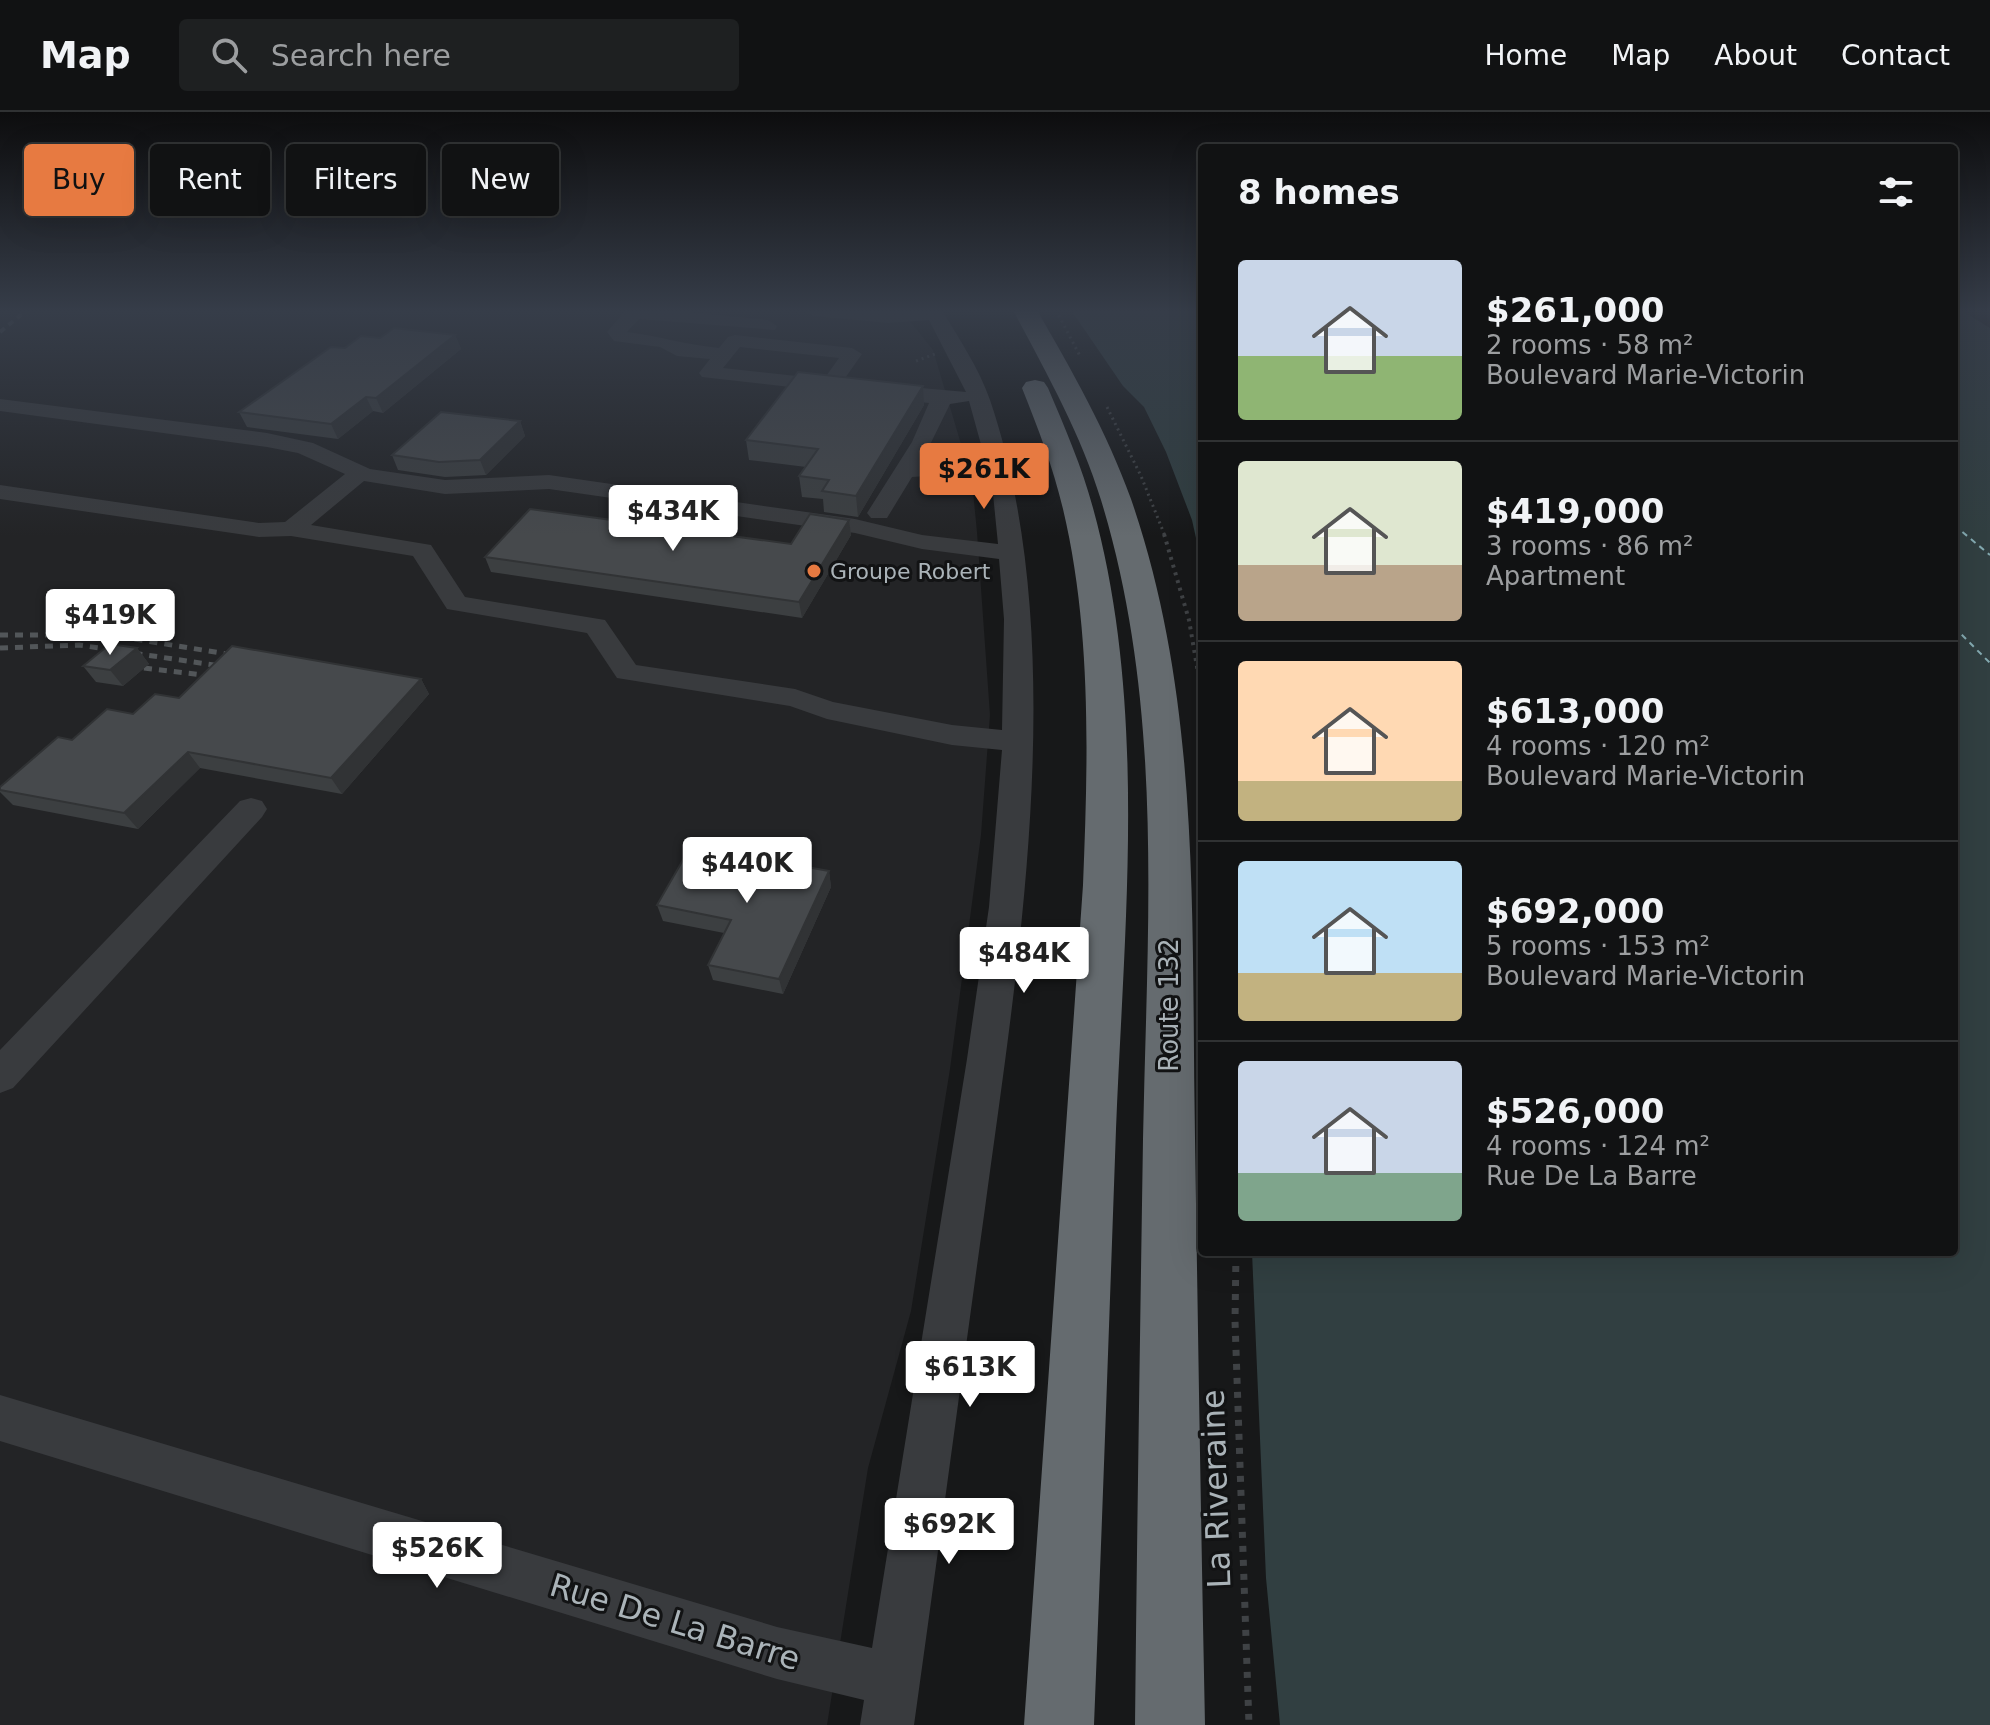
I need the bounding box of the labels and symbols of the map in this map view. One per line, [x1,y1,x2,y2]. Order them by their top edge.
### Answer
pin: $261K [928,443,1040,511]
pin: $434K [617,485,729,553]
place label: Groupe Robert [830,559,991,584]
marker: Groupe Robert [805,562,823,580]
pin: $419K [54,589,166,657]
pin: $440K [691,837,803,905]
pin: $484K [968,927,1080,995]
street label: Route 132 [1154,938,1184,1072]
pin: $613K [914,1341,1026,1409]
street label: La Riveraine [1194,1389,1238,1589]
pin: $692K [893,1498,1005,1566]
pin: $526K [381,1522,493,1590]
street label: Rue De La Barre [545,1566,805,1678]

